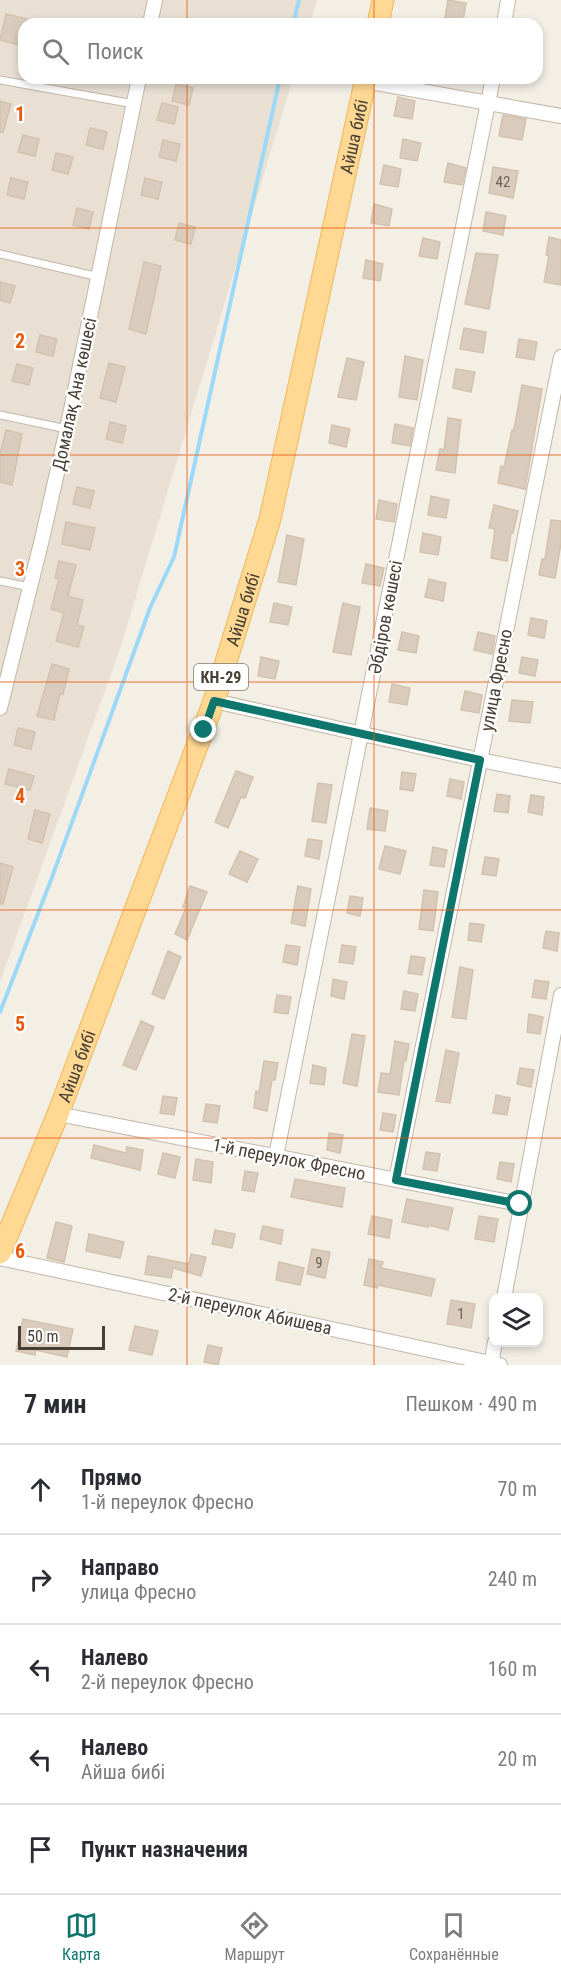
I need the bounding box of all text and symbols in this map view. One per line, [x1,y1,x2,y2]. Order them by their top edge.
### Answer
search box [18,18,543,84]
icon: search [39,35,72,68]
text: Поиск [87,39,144,64]
street label: Айша бибі [335,97,372,176]
text: 1 [15,102,25,126]
house number: 42 [496,173,510,191]
street label: Домалақ Ана көшесі [48,316,100,472]
text: 2 [15,329,25,353]
text: 3 [15,557,25,581]
street label: Әбдіров көшесі [364,558,406,676]
street label: Айша бибі [221,570,263,649]
street label: улица Фресно [476,627,516,733]
road number: КН-29 [194,664,248,690]
route end [190,716,216,742]
text: 4 [15,784,25,808]
text: 5 [15,1012,25,1036]
street label: Айша бибі [53,1027,99,1105]
street label: 1-й переулок Фресно [211,1134,367,1184]
route start [506,1190,532,1216]
text: 6 [15,1239,25,1263]
house number: 9 [315,1254,323,1272]
street label: 2-й переулок Абишева [166,1283,334,1339]
map controls [489,1293,543,1347]
button: layers [489,1293,543,1347]
house number: 1 [457,1305,465,1323]
scale bar [18,1323,105,1350]
text: 50 m [27,1327,59,1346]
text: 7 мин [24,1389,86,1419]
text: Пешком · 490 m [405,1392,537,1416]
text: Прямо [81,1465,142,1490]
icon: ahead [24,1473,57,1506]
text: 70 m [498,1477,537,1501]
text: 1-й переулок Фресно [81,1490,254,1514]
text: Направо [81,1555,159,1580]
icon: right [24,1563,57,1596]
text: 240 m [488,1567,537,1591]
text: улица Фресно [81,1580,196,1604]
text: Налево [81,1645,148,1670]
icon: left [24,1653,57,1686]
text: 160 m [488,1657,537,1681]
text: 2-й переулок Фресно [81,1670,254,1694]
text: Налево [81,1735,148,1760]
icon: left [24,1743,57,1776]
text: 20 m [498,1747,537,1771]
text: Айша бибі [81,1760,165,1784]
icon: arrive [24,1833,57,1866]
text: Пункт назначения [81,1837,248,1862]
tab: Карта [62,1909,100,1964]
tab: Маршрут [225,1909,285,1964]
tab: Сохранённые [409,1909,499,1964]

